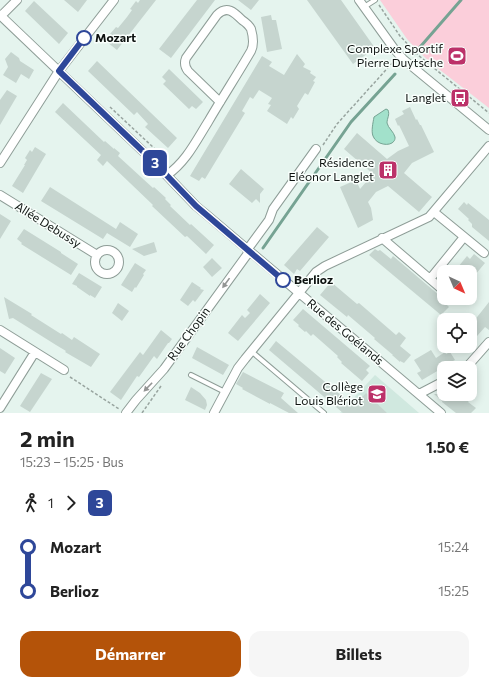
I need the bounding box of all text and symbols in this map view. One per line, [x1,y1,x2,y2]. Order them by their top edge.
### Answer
marker: Mozart [76,30,92,46]
place label: Mozart [95,30,136,44]
place label: Complexe Sportif Pierre Duytsche [347,41,443,69]
sports icon: Complexe Sportif Pierre Duytsche [446,45,468,67]
bus stop icon: Langlet [449,87,471,109]
place label: Langlet [405,90,446,104]
line badge: 3 [142,150,168,176]
text: 3 [151,154,159,171]
place label: Résidence Eléonor Langlet [288,155,374,183]
building icon: Résidence Eléonor Langlet [377,159,399,181]
street label: Allée Debussy [13,198,84,250]
north arrow [437,265,477,305]
map controls [437,265,477,401]
marker: Berlioz [275,272,291,288]
place label: Berlioz [294,272,333,286]
one-way arrow [222,278,230,289]
street label: Rue des Goélands [305,295,387,367]
street label: Rue Chopin [164,304,212,363]
button: locate [437,313,477,353]
button: layers [437,361,477,401]
place label: Collège Louis Blériot [294,379,363,407]
one-way arrow [143,382,153,392]
school or university icon: Collège Louis Blériot [366,383,388,405]
text: 2 min [20,425,75,452]
text: 1.50 € [426,438,469,456]
text: 15:23 – 15:25 · Bus [20,454,124,470]
icon: walk [20,492,42,514]
icon: forward [60,492,82,514]
text: 3 [96,494,104,511]
text: 1 [48,495,54,511]
text: Mozart [50,538,101,556]
text: 15:24 [438,539,469,555]
text: Berlioz [50,582,99,600]
text: 15:25 [438,583,469,599]
button: Démarrer [20,631,241,677]
button: Billets [249,631,469,677]

